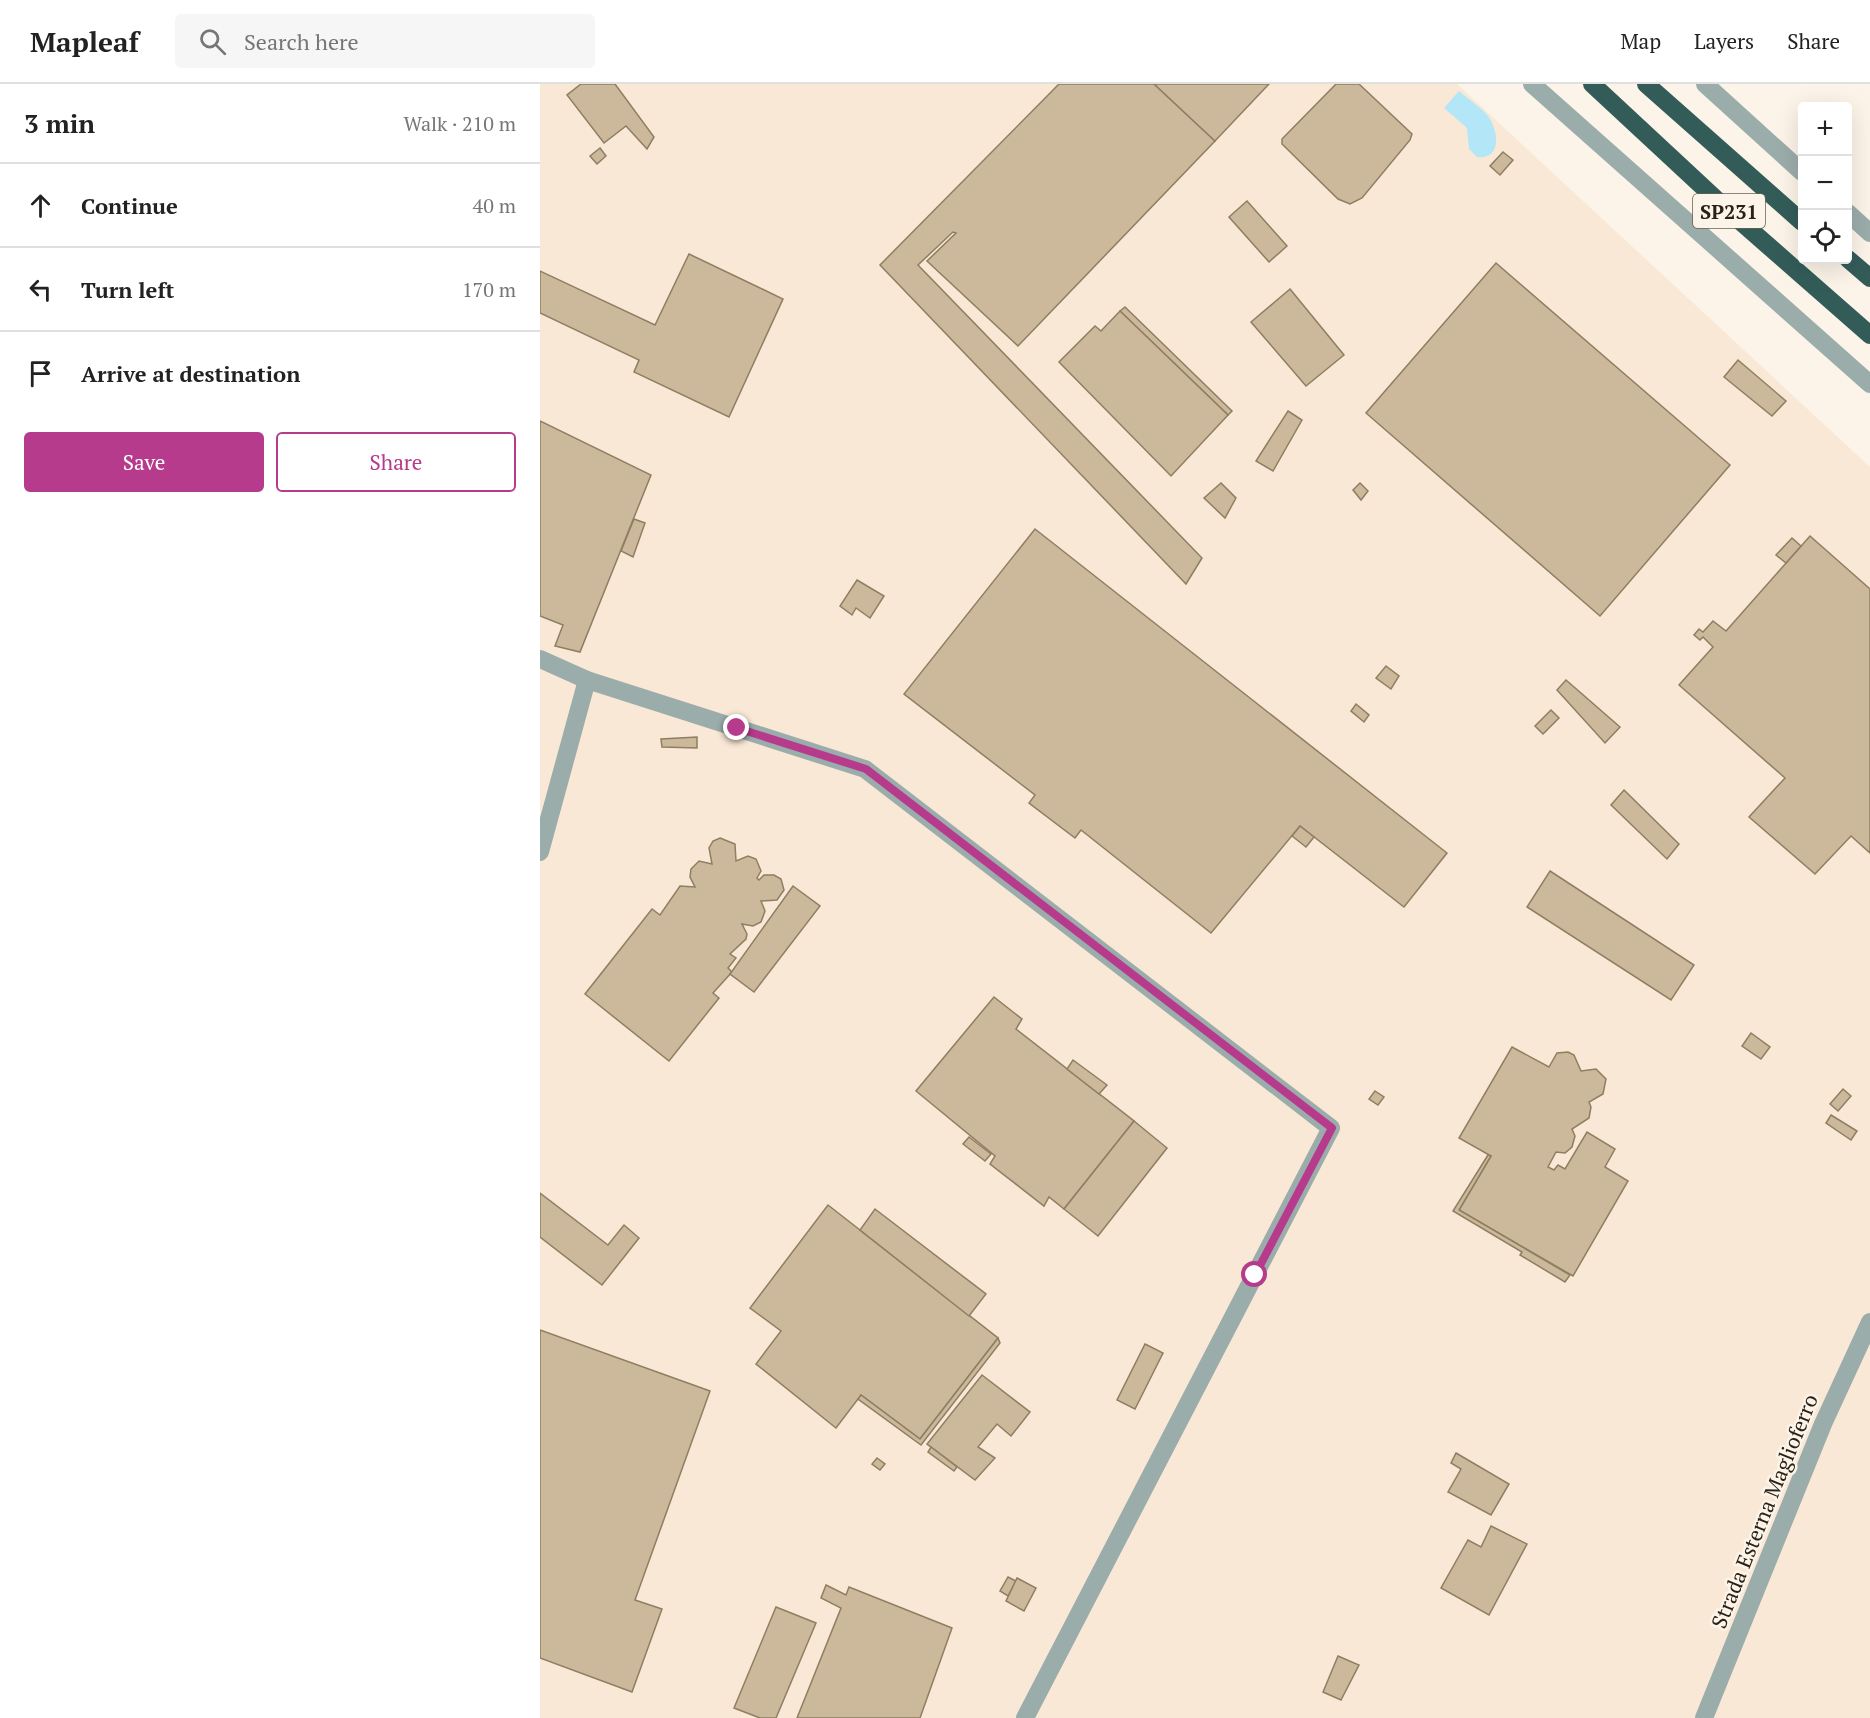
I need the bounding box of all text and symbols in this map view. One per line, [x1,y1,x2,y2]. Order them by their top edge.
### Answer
search box [175,14,595,68]
text: Mapleaf [30,23,139,60]
icon: search [196,25,229,58]
text: Search here [244,27,358,56]
text: Map [1620,27,1661,55]
text: Layers [1694,27,1754,55]
text: Share [1787,27,1840,55]
map controls [1798,102,1852,264]
button: + [1798,102,1852,156]
text: 3 min [24,106,95,140]
text: Walk · 210 m [404,110,516,137]
button: − [1798,156,1852,210]
icon: ahead [24,189,57,222]
text: Continue [81,191,178,220]
text: 40 m [473,192,516,219]
road number: SP231 [1693,194,1765,228]
button: locate [1798,210,1852,264]
icon: left [24,273,57,306]
text: Turn left [81,275,174,304]
text: 170 m [462,276,516,303]
icon: arrive [24,357,57,390]
text: Arrive at destination [81,359,300,388]
button: Save [24,432,264,492]
button: Share [276,432,516,492]
route end [723,714,749,740]
route start [1241,1261,1267,1287]
street label: Strada Esterna Maglioferro [1704,1390,1824,1632]

